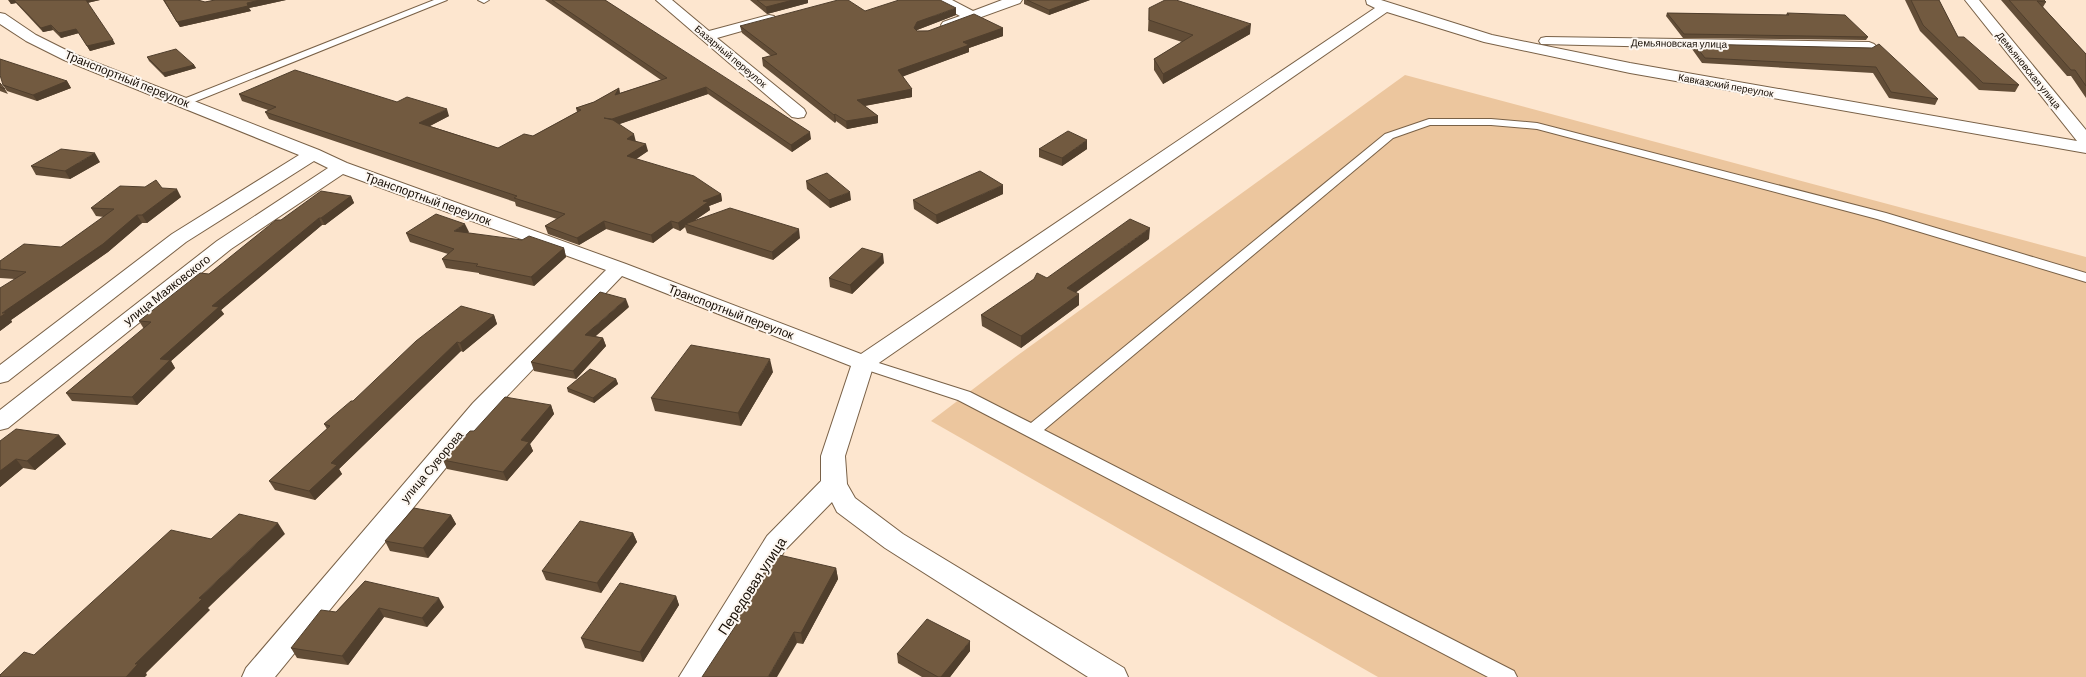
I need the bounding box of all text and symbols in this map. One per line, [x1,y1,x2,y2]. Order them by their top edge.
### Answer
street label: Базарный переулок [692,22,770,90]
street label: Демьяновская улица [1994,29,2064,111]
street label: Демьяновская улица [1631,36,1728,50]
street label: Транспортный переулок [63,47,192,111]
street label: Кавказский переулок [1677,71,1775,99]
street label: Транспортный переулок [363,169,494,229]
street label: улица Маяковского [120,251,213,328]
street label: Транспортный переулок [666,281,797,343]
street label: улица Суворова [397,427,466,506]
street label: Передовая улица [714,534,790,638]

